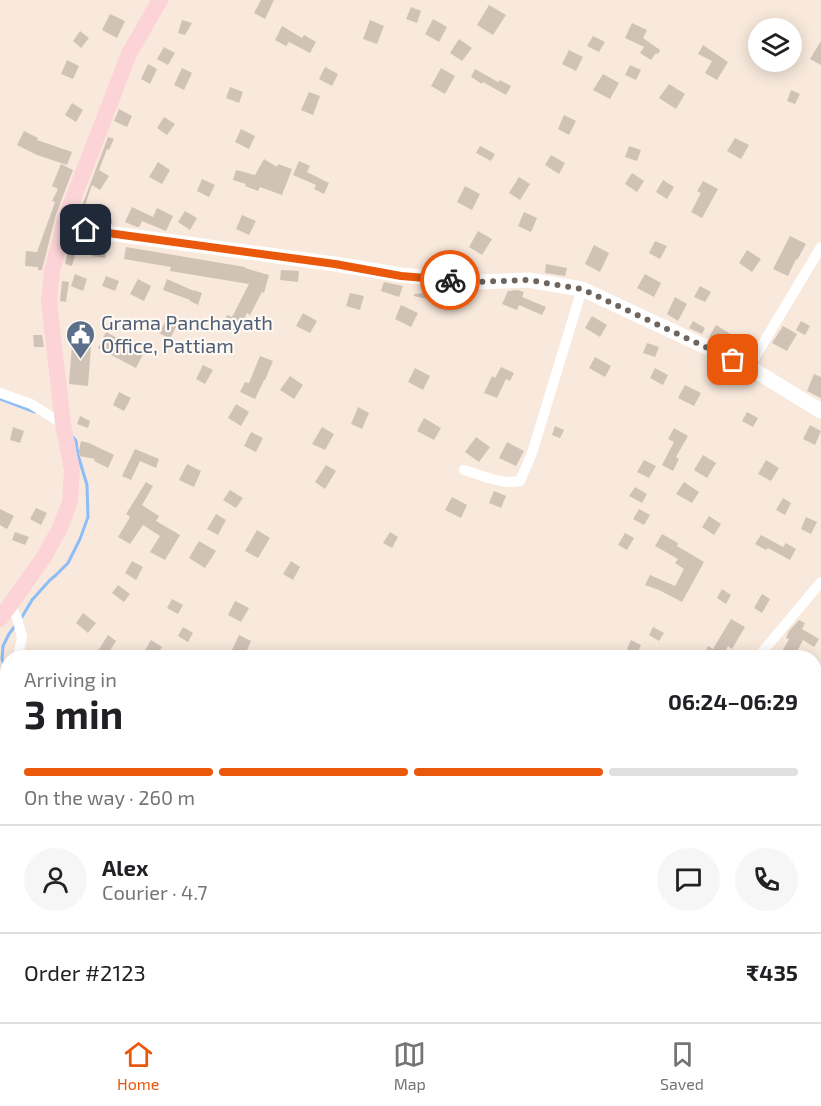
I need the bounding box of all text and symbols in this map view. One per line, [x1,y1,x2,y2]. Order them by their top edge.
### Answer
map controls [748,18,802,72]
button: layers [748,18,802,72]
pin [60,204,111,255]
icon: home [69,213,102,246]
courier [420,250,480,310]
icon: bike [434,264,467,297]
place label: Grama Panchayath Office, Pattiam [101,310,273,357]
public building icon: Grama Panchayath Office, Pattiam [64,318,96,360]
pin [707,334,758,385]
icon: bag [716,343,749,376]
text: Arriving in [24,667,117,691]
text: 06:24–06:29 [668,688,798,714]
text: 3 min [24,690,123,737]
text: On the way · 260 m [24,785,195,809]
button: person [24,848,87,911]
button: chat [657,848,720,911]
button: phone [735,848,798,911]
text: Alex [102,854,148,880]
text: Courier · 4.7 [102,880,208,904]
text: Order #2123 [24,959,146,985]
text: ₹435 [746,959,798,985]
tab: Home [117,1038,159,1093]
tab: Map [393,1038,426,1093]
tab: Saved [660,1038,704,1093]

